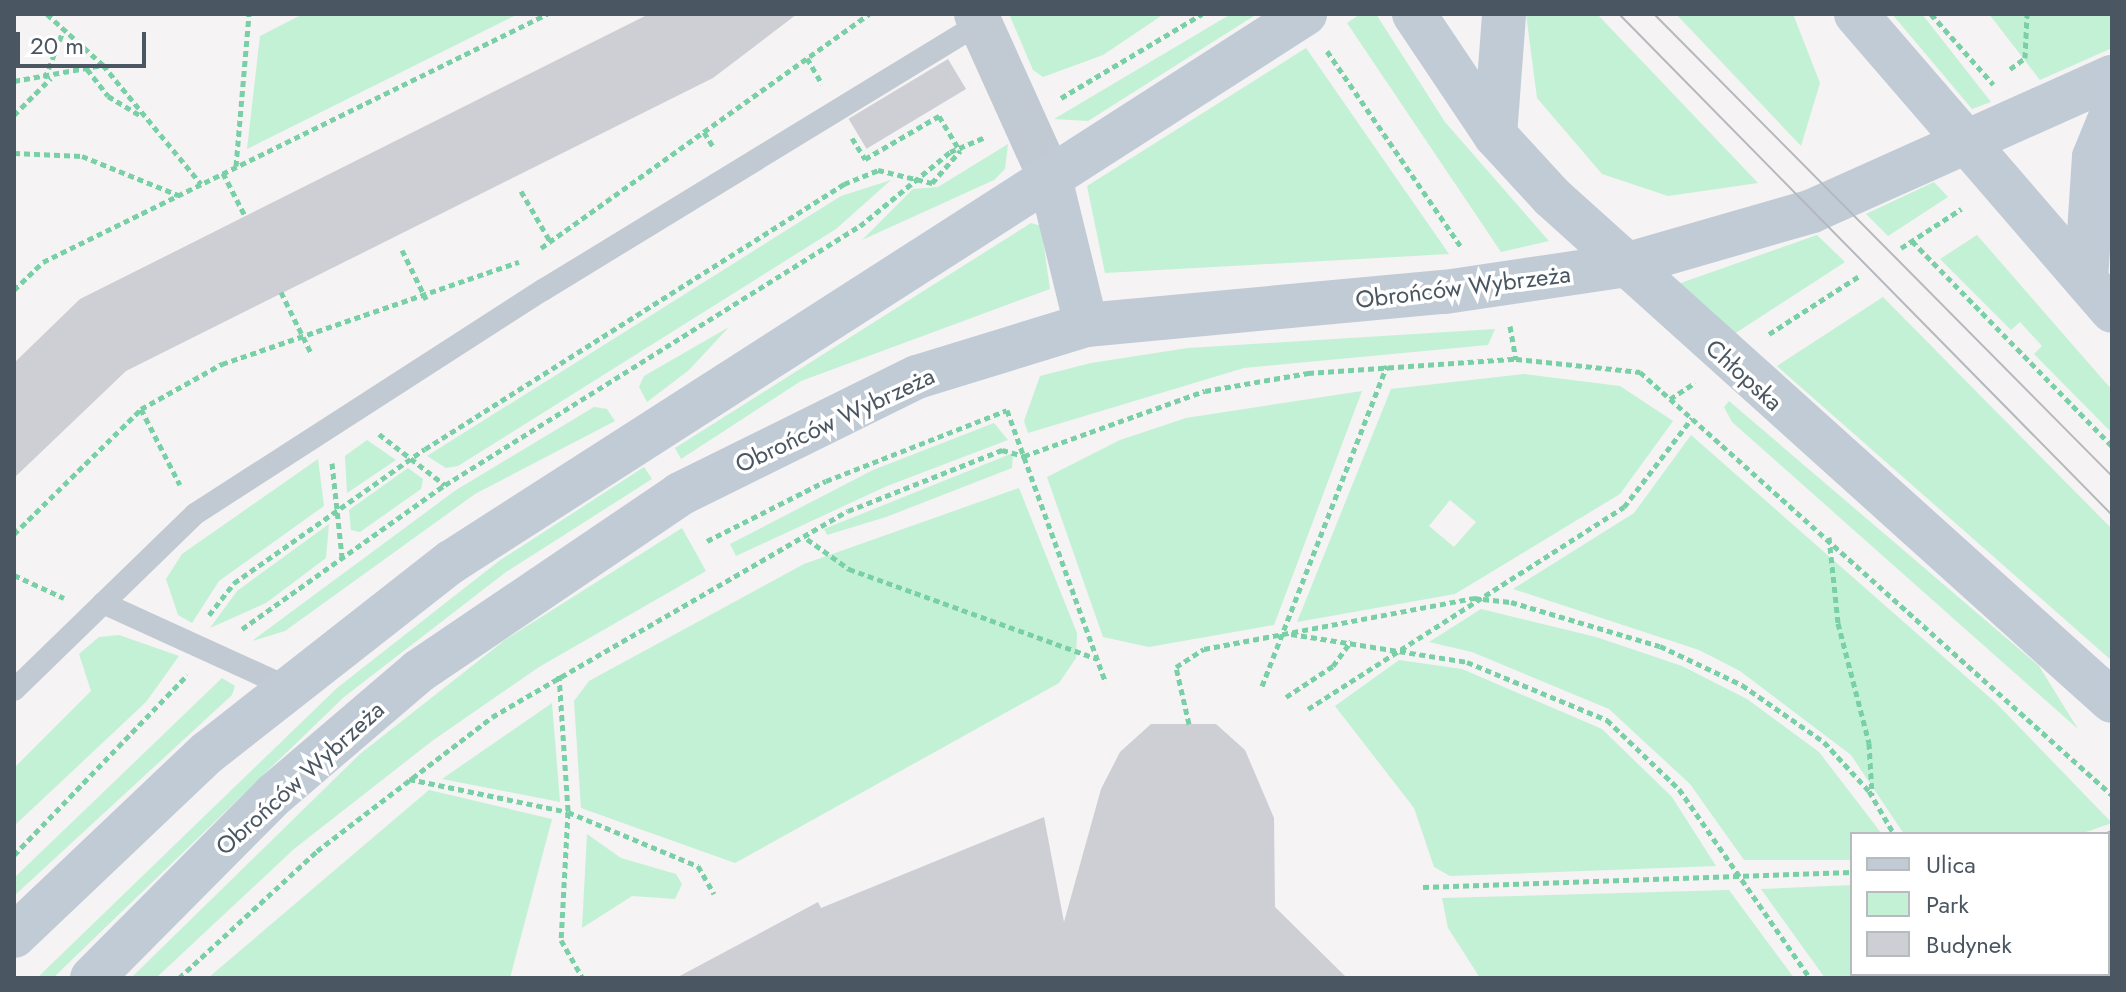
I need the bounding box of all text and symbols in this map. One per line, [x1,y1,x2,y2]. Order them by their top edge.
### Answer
scale bar [20,16,150,66]
text: 20 m [30,28,84,63]
street label: Obrońców Wybrzeża [1354,260,1572,314]
street label: Chłopska [1700,333,1788,417]
street label: Obrońców Wybrzeża [731,361,939,479]
street label: Obrońców Wybrzeża [210,695,390,861]
legend [1850,832,2110,976]
text: Ulica [1926,847,1976,882]
text: Park [1926,887,1969,922]
text: Budynek [1926,927,2012,962]

